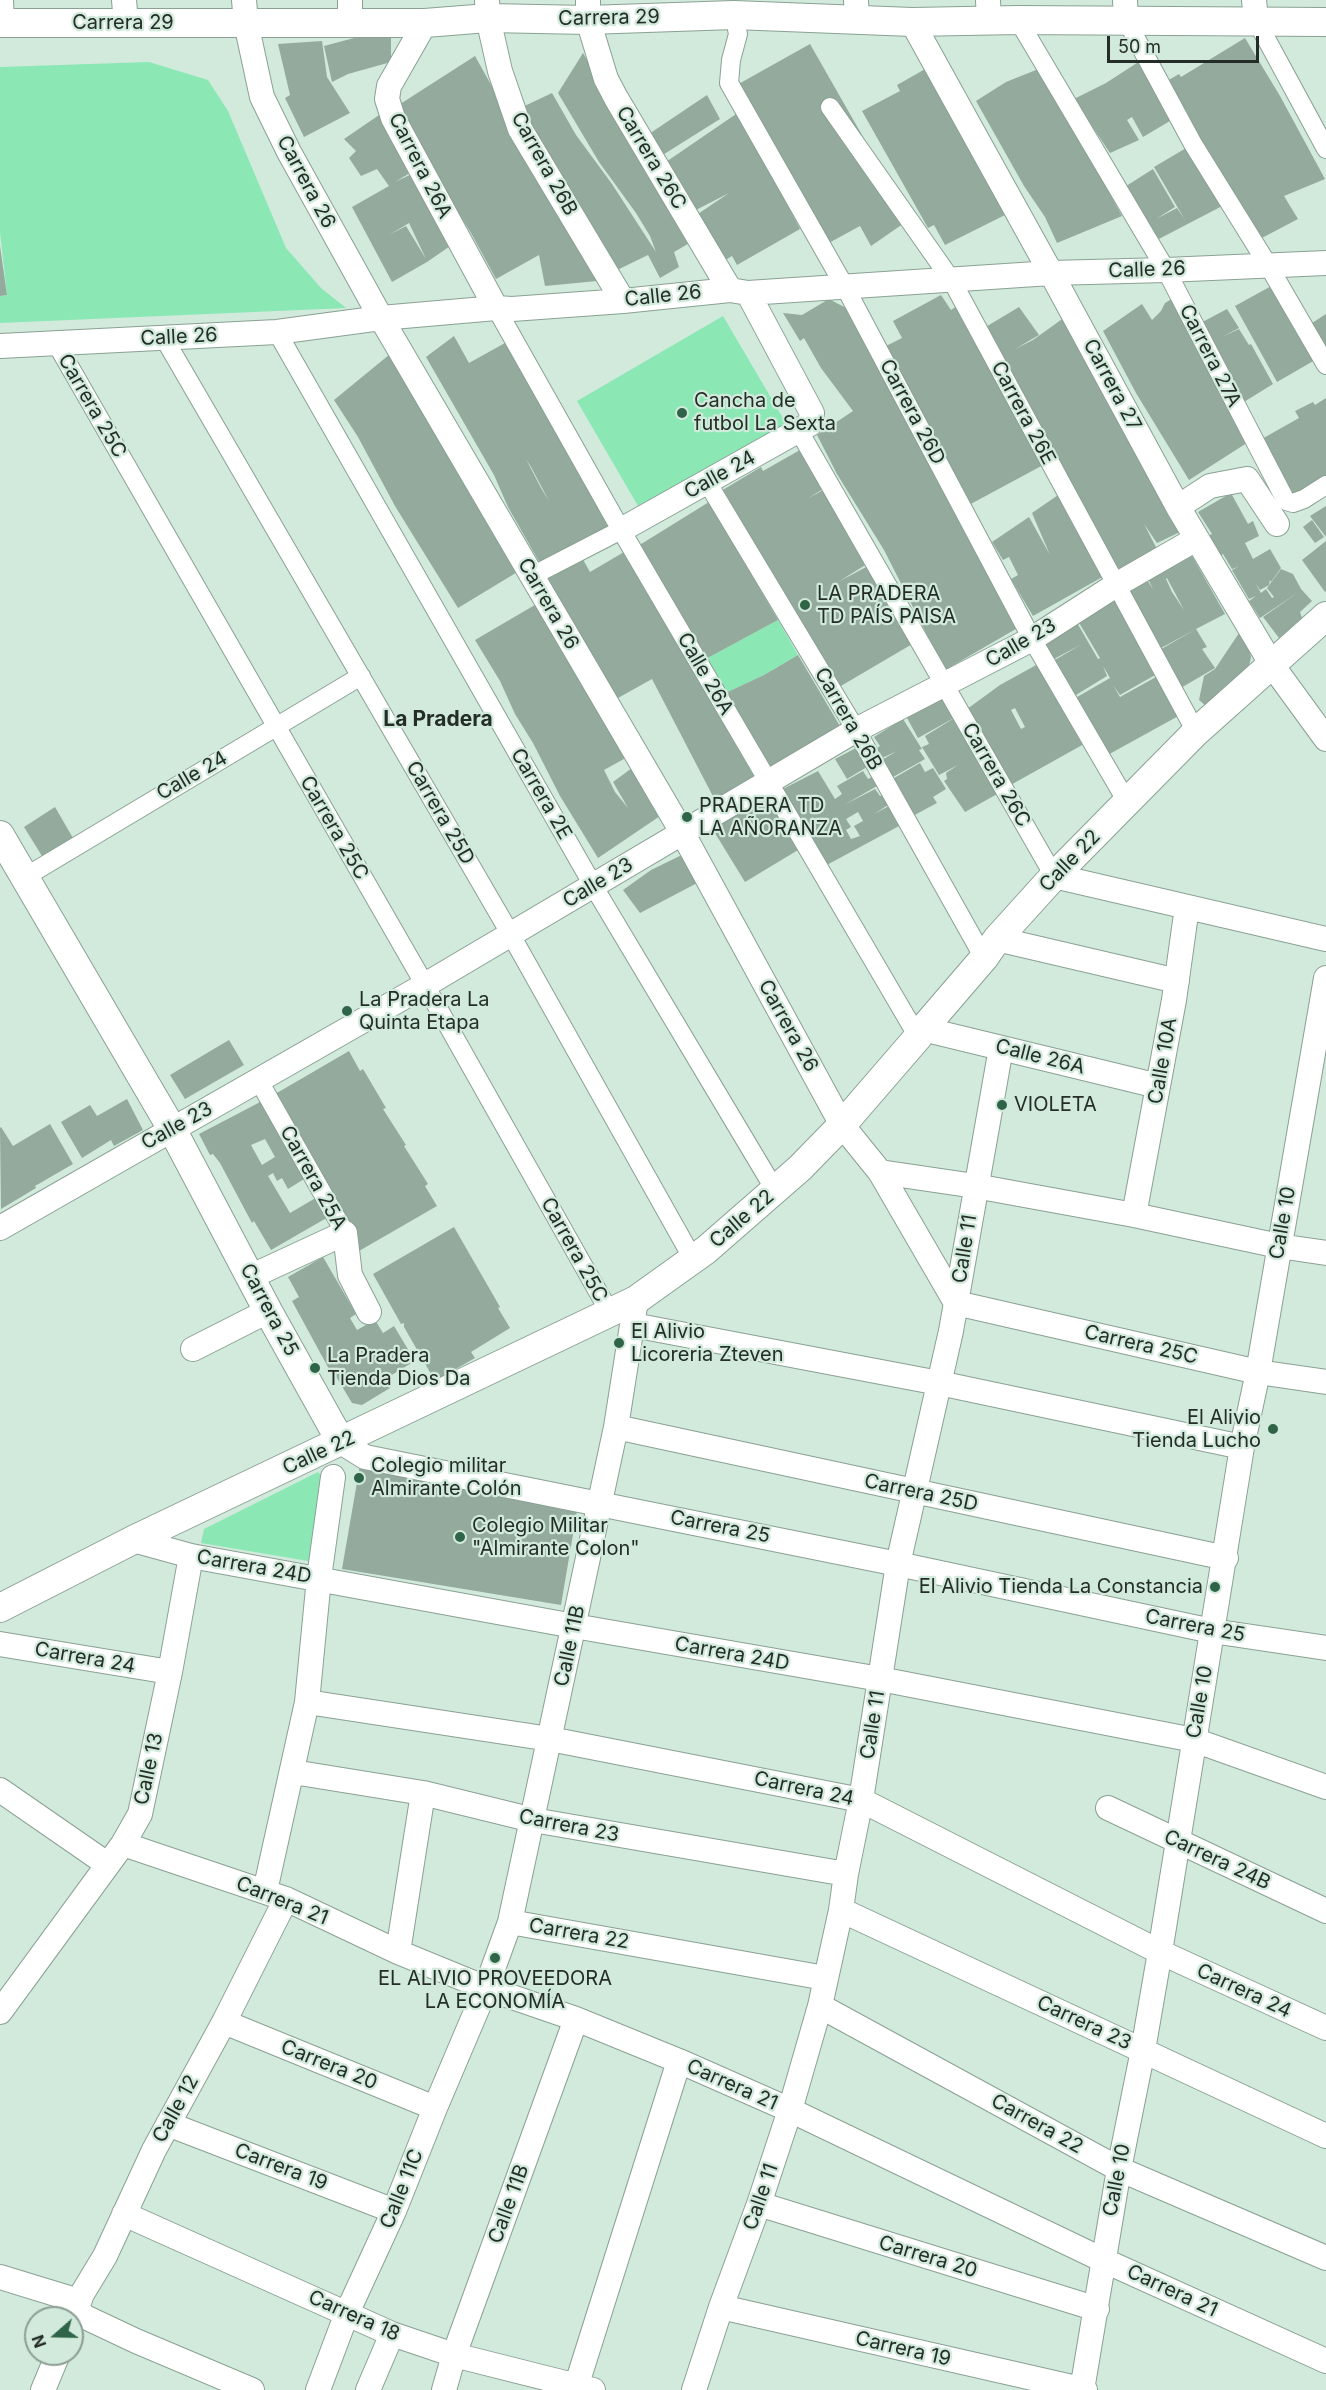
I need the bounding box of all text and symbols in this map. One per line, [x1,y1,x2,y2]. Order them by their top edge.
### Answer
street label: Carrera 29 [558,5,660,31]
street label: Carrera 29 [72,11,174,35]
scale bar [1110,24,1262,62]
text: 50 m [1118,36,1161,57]
street label: Carrera 26C [611,102,691,214]
street label: Carrera 26B [506,108,582,220]
street label: Carrera 26A [383,109,457,223]
street label: Carrera 26 [272,132,340,232]
street label: Calle 26 [1108,257,1186,283]
street label: Calle 26 [623,280,703,312]
street label: Carrera 27A [1174,301,1246,411]
street label: Calle 26 [140,323,218,351]
street label: Carrera 27 [1078,335,1146,435]
street label: Carrera 25C [53,350,131,462]
street label: Carrera 26D [874,355,950,469]
street label: Carrera 26E [986,357,1060,469]
place label: Cancha de futbol La Sexta [694,389,836,436]
marker: Cancha de futbol La Sexta [675,406,689,420]
street label: Calle 24 [680,446,760,504]
street label: Carrera 26 [512,554,584,654]
place label: LA PRADERA TD PAÍS PAISA [817,582,956,629]
marker: LA PRADERA TD PAÍS PAISA [798,598,812,612]
street label: Calle 23 [982,613,1060,673]
street label: Calle 26A [672,629,738,719]
street label: Carrera 26B [809,663,887,775]
district label: La Pradera [383,707,493,733]
street label: Carrera 26C [957,719,1035,831]
street label: Carrera 2E [505,744,577,844]
street label: Calle 24 [152,746,232,806]
street label: Carrera 25D [401,757,479,869]
street label: Carrera 25C [295,772,373,884]
place label: PRADERA TD LA AÑORANZA [699,794,842,841]
marker: PRADERA TD LA AÑORANZA [680,810,694,824]
street label: Calle 22 [1035,825,1105,897]
street label: Calle 23 [559,853,637,913]
street label: Carrera 26 [753,976,823,1076]
place label: La Pradera La Quinta Etapa [359,988,490,1035]
marker: La Pradera La Quinta Etapa [340,1004,354,1018]
street label: Calle 10A [1144,1016,1182,1106]
street label: Calle 26A [993,1034,1087,1080]
place label: VIOLETA [1014,1093,1097,1117]
street label: Calle 23 [137,1097,217,1155]
marker: VIOLETA [995,1098,1009,1112]
street label: Carrera 25A [275,1122,351,1234]
street label: Calle 22 [705,1185,779,1253]
street label: Calle 10 [1265,1185,1301,1261]
street label: Carrera 25C [535,1194,613,1306]
street label: Calle 11 [948,1213,982,1285]
street label: Carrera 25 [235,1260,303,1360]
place label: El Alivio Licoreria Zteven [631,1320,783,1367]
street label: Carrera 25C [1082,1320,1200,1370]
marker: El Alivio Licoreria Zteven [612,1336,626,1350]
place label: La Pradera Tienda Dios Da [327,1344,470,1391]
marker: La Pradera Tienda Dios Da [308,1361,322,1375]
place label: El Alivio Tienda Lucho [1132,1406,1261,1453]
marker: El Alivio Tienda Lucho [1266,1422,1280,1436]
street label: Calle 22 [279,1426,359,1480]
place label: Colegio militar Almirante Colón [371,1454,521,1501]
street label: Carrera 25D [862,1469,980,1517]
marker: Colegio militar Almirante Colón [352,1471,366,1485]
street label: Carrera 25 [668,1506,772,1548]
place label: Colegio Militar "Almirante Colon" [472,1514,640,1561]
marker: Colegio Militar "Almirante Colon" [453,1530,467,1544]
street label: Carrera 24D [195,1545,313,1589]
place label: El Alivio Tienda La Constancia [919,1575,1203,1599]
marker: El Alivio Tienda La Constancia [1208,1580,1222,1594]
street label: Calle 11B [550,1603,590,1689]
street label: Carrera 25 [1143,1605,1247,1647]
street label: Carrera 24D [673,1632,791,1676]
street label: Carrera 24 [33,1637,137,1679]
street label: Calle 10 [1182,1664,1218,1740]
street label: Calle 11 [856,1689,890,1761]
street label: Calle 13 [130,1731,168,1807]
street label: Carrera 24 [752,1767,856,1811]
street label: Carrera 23 [517,1805,621,1847]
street label: Carrera 24B [1160,1825,1274,1895]
street label: Carrera 21 [232,1872,332,1930]
street label: Carrera 22 [527,1913,631,1955]
marker: EL ALIVIO PROVEEDORA LA ECONOMÍA [488,1951,502,1965]
street label: Carrera 24 [1193,1959,1295,2023]
place label: EL ALIVIO PROVEEDORA LA ECONOMÍA [378,1967,612,2014]
street label: Carrera 23 [1033,1991,1135,2055]
street label: Carrera 20 [277,2035,381,2095]
street label: Carrera 21 [683,2054,781,2116]
street label: Calle 12 [148,2071,204,2147]
street label: Carrera 22 [987,2089,1087,2159]
street label: Carrera 19 [231,2138,331,2196]
street label: Calle 10 [1098,2142,1136,2218]
street label: Calle 11C [375,2146,429,2232]
street label: Calle 11 [738,2160,784,2234]
street label: Calle 11B [484,2161,534,2247]
street label: Carrera 20 [876,2231,980,2283]
street label: Carrera 21 [1123,2260,1221,2322]
street label: Carrera 18 [305,2285,403,2347]
north arrow [24,2306,84,2366]
street label: Carrera 19 [853,2326,953,2372]
text: N [27,2332,50,2351]

